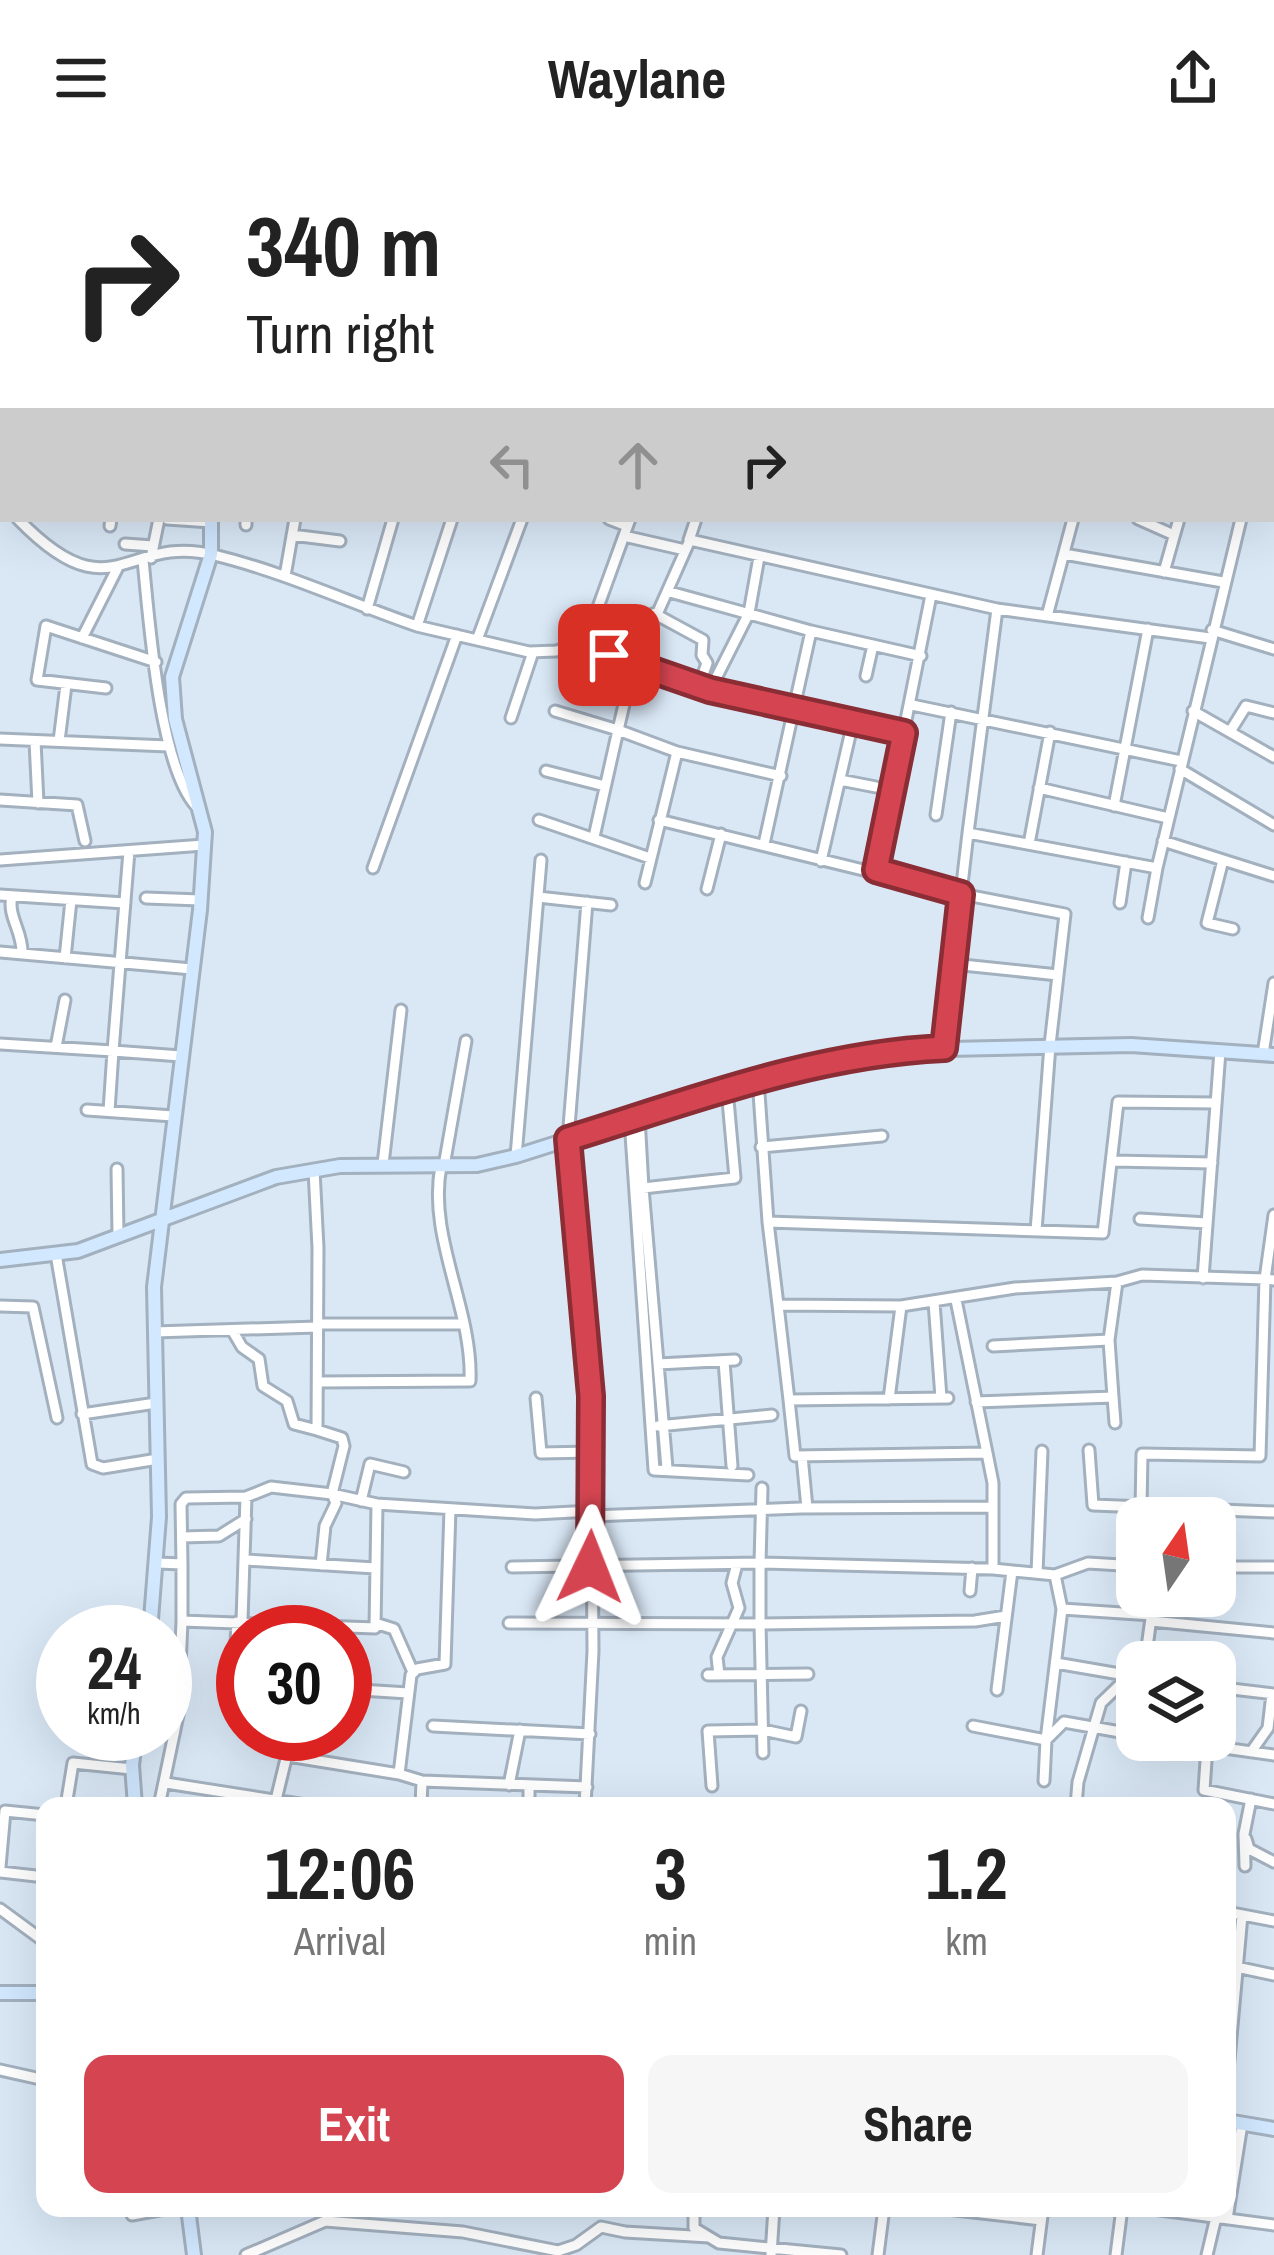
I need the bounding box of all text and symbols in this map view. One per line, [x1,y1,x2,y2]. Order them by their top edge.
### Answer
text: Waylane [548,42,726,115]
icon: menu [48,45,114,111]
icon: share [1160,45,1226,111]
text: 340 m [246,189,441,302]
icon: right [48,204,204,360]
text: Turn right [246,297,434,370]
icon: left [479,432,545,498]
icon: ahead [605,432,671,498]
icon: right [731,432,797,498]
pin [558,604,660,706]
icon: arrive [576,622,642,688]
north arrow [1116,1497,1236,1617]
map controls [1116,1497,1236,1761]
position arrow [527,1504,653,1630]
speed limit sign: 30 [216,1605,372,1761]
text: 24 [87,1627,141,1708]
button: layers [1116,1641,1236,1761]
text: km/h [87,1693,141,1733]
text: 12:06 [264,1824,415,1921]
text: 3 [654,1824,687,1921]
text: 1.2 [925,1824,1008,1921]
text: Arrival [294,1915,386,1967]
text: min [644,1915,697,1967]
text: km [945,1915,988,1967]
button: Exit [84,2055,624,2193]
button: Share [648,2055,1188,2193]

